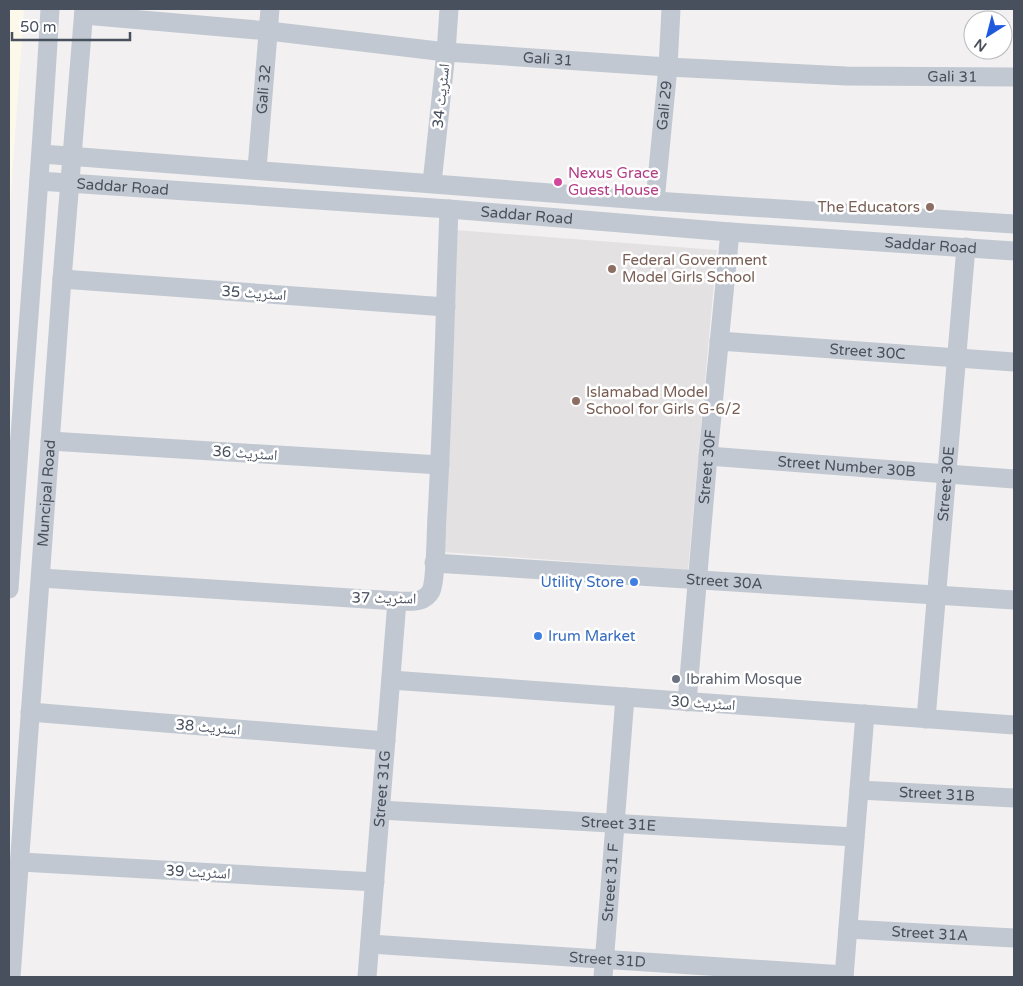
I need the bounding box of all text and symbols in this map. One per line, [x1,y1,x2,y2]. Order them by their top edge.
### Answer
scale bar [12,10,130,42]
north arrow [963,10,1013,60]
text: 50 m [20,18,57,36]
text: N [971,35,990,55]
street label: Gali 31 [522,48,573,70]
street label: اسٹریٹ 34 [429,63,453,129]
street label: Gali 32 [252,64,274,115]
street label: Gali 31 [927,67,977,86]
street label: Gali 29 [653,80,676,131]
place label: Nexus Grace Guest House [568,164,659,199]
street label: Saddar Road [76,175,170,199]
marker: Nexus Grace Guest House [552,176,564,188]
place label: The Educators [818,198,920,216]
marker: The Educators [924,201,936,213]
street label: Saddar Road [480,203,574,228]
street label: Saddar Road [884,233,977,257]
place label: Federal Government Model Girls School [622,251,768,286]
marker: Federal Government Model Girls School [606,263,618,275]
street label: اسٹریٹ 35 [221,282,287,304]
street label: Street 30C [829,340,906,363]
place label: Islamabad Model School for Girls G-6/2 [586,383,741,418]
marker: Islamabad Model School for Girls G-6/2 [570,395,582,407]
street label: Street 30F [695,429,720,505]
street label: Muncipal Road [33,439,59,548]
street label: اسٹریٹ 36 [212,442,278,464]
street label: Street 30E [934,446,958,522]
street label: Street Number 30B [777,452,916,481]
street label: Street 30A [685,570,763,593]
place label: Utility Store [541,573,624,591]
marker: Utility Store [628,576,640,588]
street label: اسٹریٹ 37 [351,588,417,608]
place label: Irum Market [548,627,636,645]
marker: Irum Market [532,630,544,642]
place label: Ibrahim Mosque [686,670,802,688]
marker: Ibrahim Mosque [670,673,682,685]
street label: اسٹریٹ 30 [670,692,736,714]
street label: اسٹریٹ 38 [175,715,241,739]
street label: Street 31G [370,749,394,828]
street label: Street 31B [898,783,975,805]
street label: Street 31E [581,812,657,835]
street label: Street 31 F [598,842,622,922]
street label: اسٹریٹ 39 [165,861,231,883]
street label: Street 31A [891,922,969,945]
street label: Street 31D [569,948,646,971]

